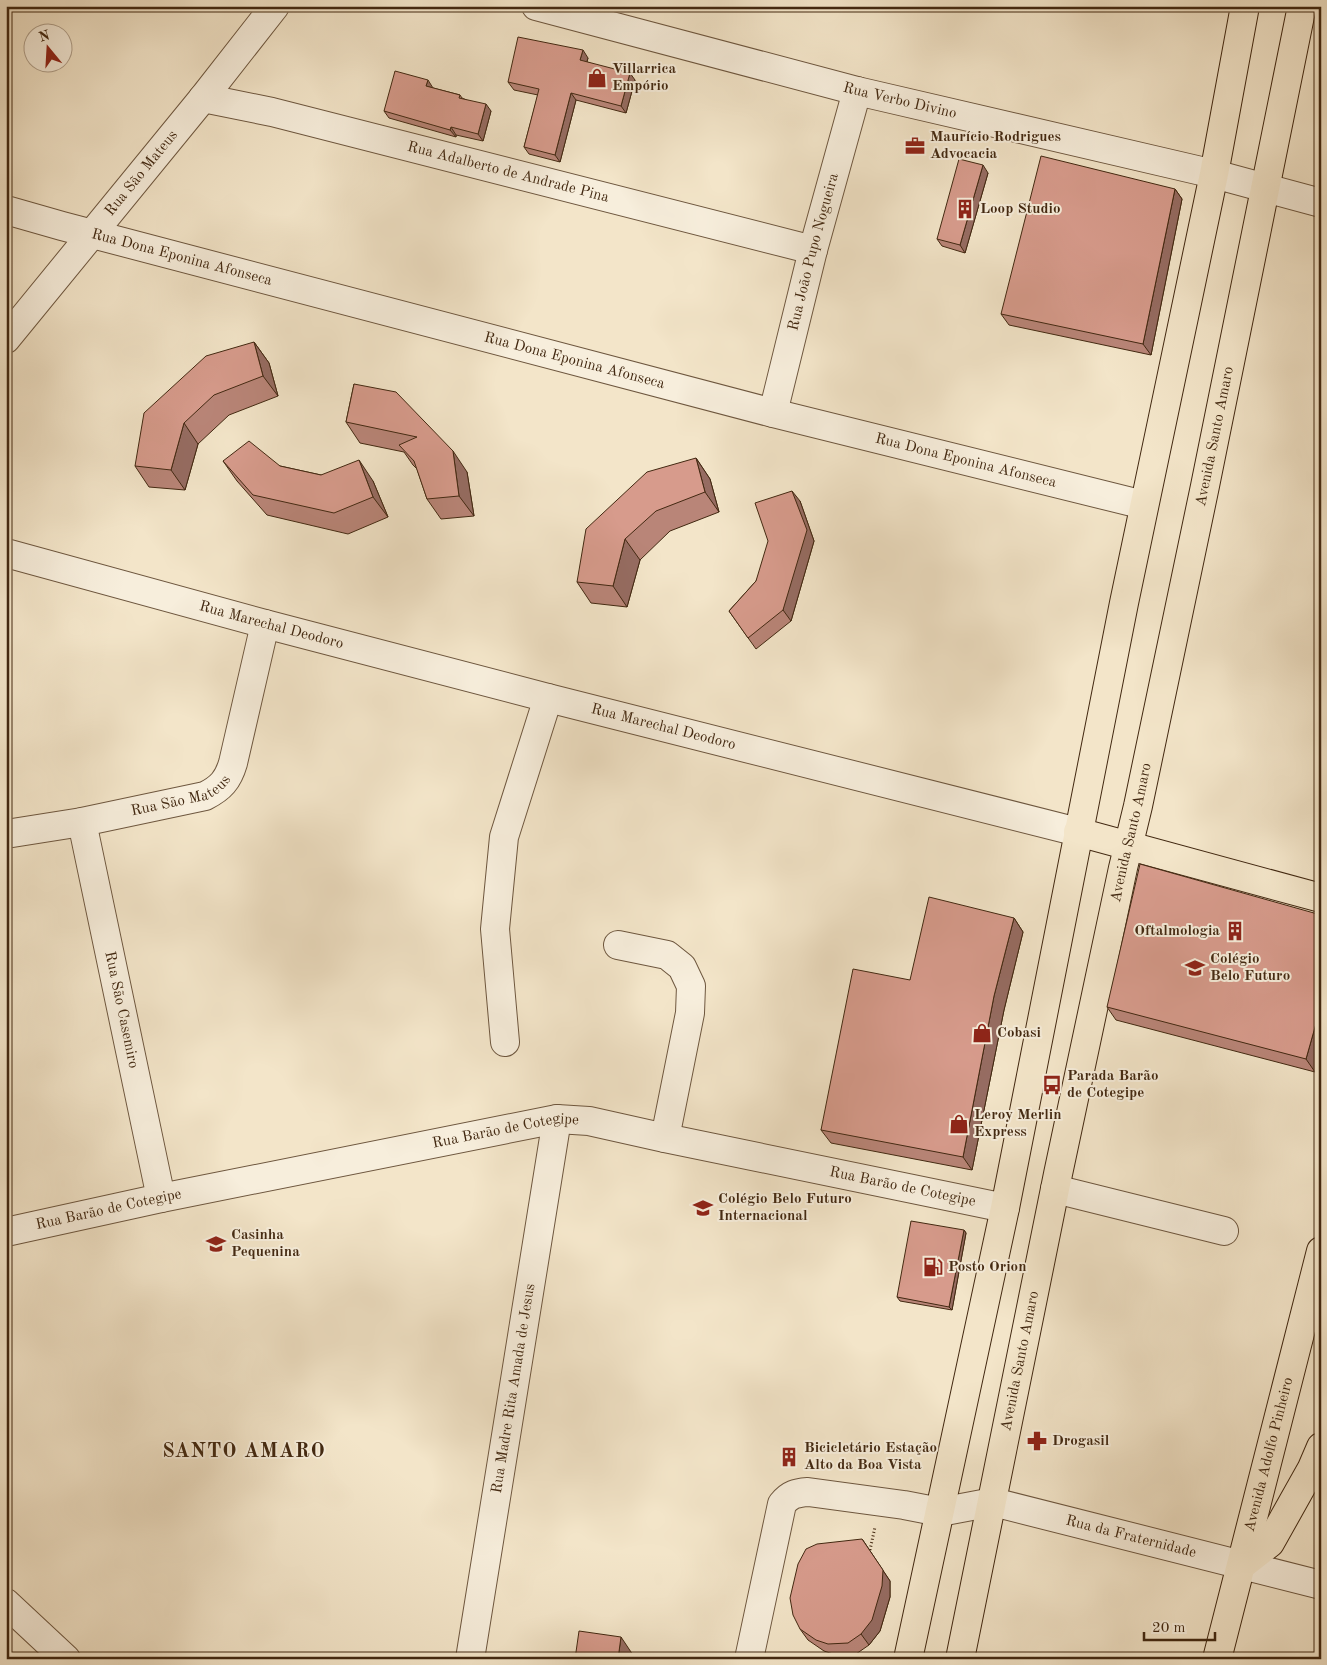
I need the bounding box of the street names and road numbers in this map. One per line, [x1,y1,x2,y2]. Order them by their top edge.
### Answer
street label: Rua Verbo Divino [841,80,958,121]
street label: Rua São Mateus [102,128,181,219]
street label: Rua Adalberto de Andrade Pina [406,139,611,205]
street label: Rua João Pupo Nogueira [786,171,842,332]
street label: Rua Dona Eponina Afonseca [90,227,274,289]
street label: Rua Dona Eponina Afonseca [482,330,667,392]
street label: Avenida Santo Amaro [1193,365,1236,508]
street label: Rua Dona Eponina Afonseca [874,431,1058,491]
street label: Rua Marechal Deodoro [197,599,345,652]
street label: Rua Marechal Deodoro [589,702,737,753]
street label: Avenida Santo Amaro [1108,762,1154,904]
street label: Rua São Mateus [130,773,234,819]
street label: Rua São Casemiro [102,950,141,1070]
street label: Rua Barão de Cotegipe [431,1111,579,1151]
street label: Rua Barão de Cotegipe [828,1165,977,1209]
street label: Rua Barão de Cotegipe [34,1187,183,1233]
street label: Rua Madre Rita Amada de Jesus [489,1282,538,1495]
street label: Avenida Santo Amaro [999,1290,1042,1432]
street label: Avenida Adolfo Pinheiro [1242,1376,1296,1533]
street label: Rua da Fraternidade [1064,1513,1198,1561]

